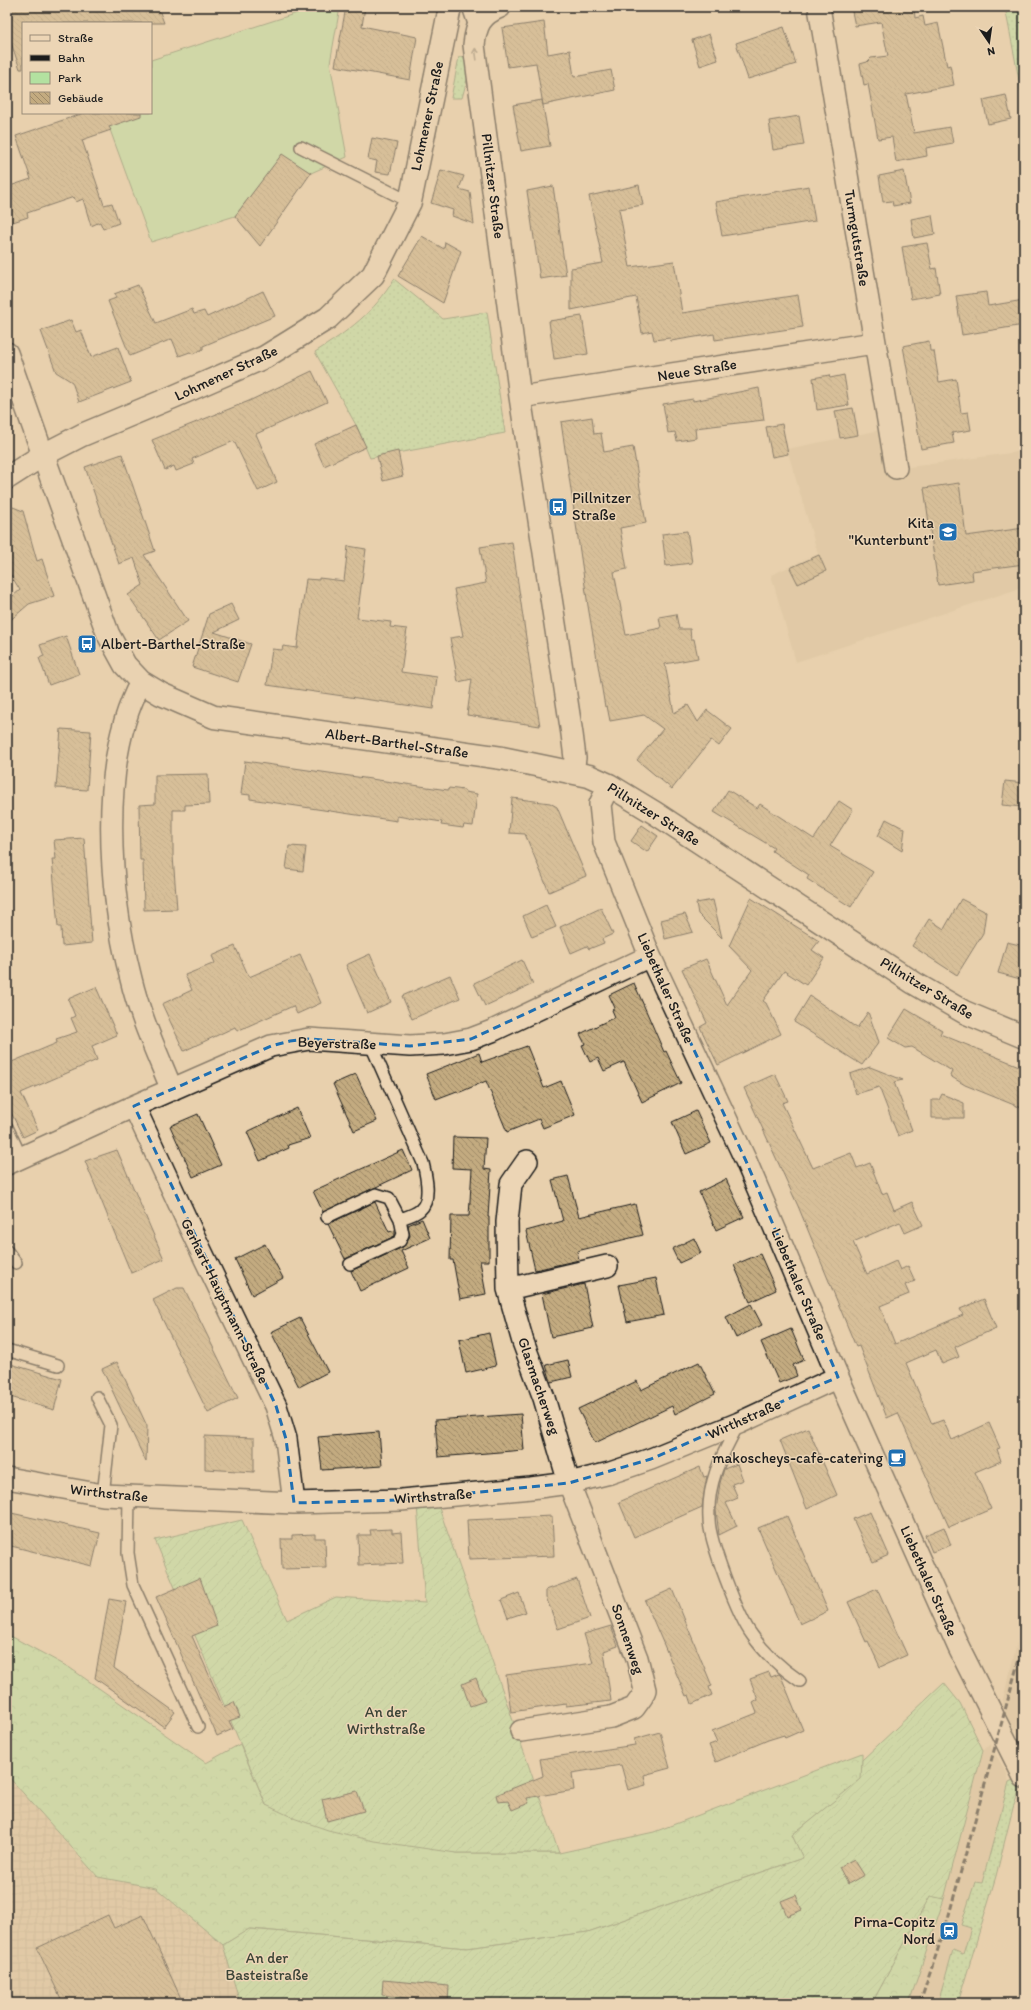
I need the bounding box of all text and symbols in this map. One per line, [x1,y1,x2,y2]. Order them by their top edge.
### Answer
legend [22,22,152,114]
north arrow [969,22,1009,62]
text: Straße [58,31,93,45]
text: N [986,44,996,58]
one-way arrow [472,48,480,61]
text: Bahn [58,51,85,65]
street label: Lohmener Straße [407,59,447,173]
text: Park [58,71,82,85]
text: Gebäude [58,91,103,105]
street label: Pillnitzer Straße [478,132,508,240]
street label: Turmgutstraße [840,188,874,288]
street label: Lohmener Straße [172,341,280,405]
street label: Neue Straße [656,355,738,385]
place label: Pillnitzer Straße [572,489,631,524]
bus stop icon: Pillnitzer Straße [547,496,569,518]
place label: Kita "Kunterbunt" [848,514,935,549]
school or university icon: Kita "Kunterbunt" [937,521,959,543]
bus stop icon: Albert-Barthel-Straße [76,633,98,655]
place label: Albert-Barthel-Straße [101,635,246,653]
street label: Albert-Barthel-Straße [324,724,470,762]
street label: Pillnitzer Straße [604,778,704,850]
street label: Liebethaler Straße [633,930,699,1046]
street label: Pillnitzer Straße [877,953,977,1023]
street label: Beyerstraße [297,1033,377,1053]
street label: Gerhart-Hauptmann-Straße [177,1215,273,1387]
street label: Liebethaler Straße [767,1225,831,1343]
street label: Glasmacherweg [514,1335,564,1437]
street label: Wirthstraße [704,1395,784,1443]
cafe icon: makoscheys-cafe-catering [886,1447,908,1469]
place label: makoscheys-cafe-catering [712,1449,883,1467]
street label: Wirthstraße [69,1480,149,1506]
street label: Wirthstraße [393,1484,473,1508]
street label: Liebethaler Straße [896,1523,962,1639]
street label: Sonnenweg [608,1601,649,1677]
park label: An der Wirthstraße [347,1703,425,1738]
place label: Pirna-Copitz Nord [854,1913,935,1948]
station icon: Pirna-Copitz Nord [938,1920,960,1942]
park label: An der Basteistraße [226,1949,308,1984]

